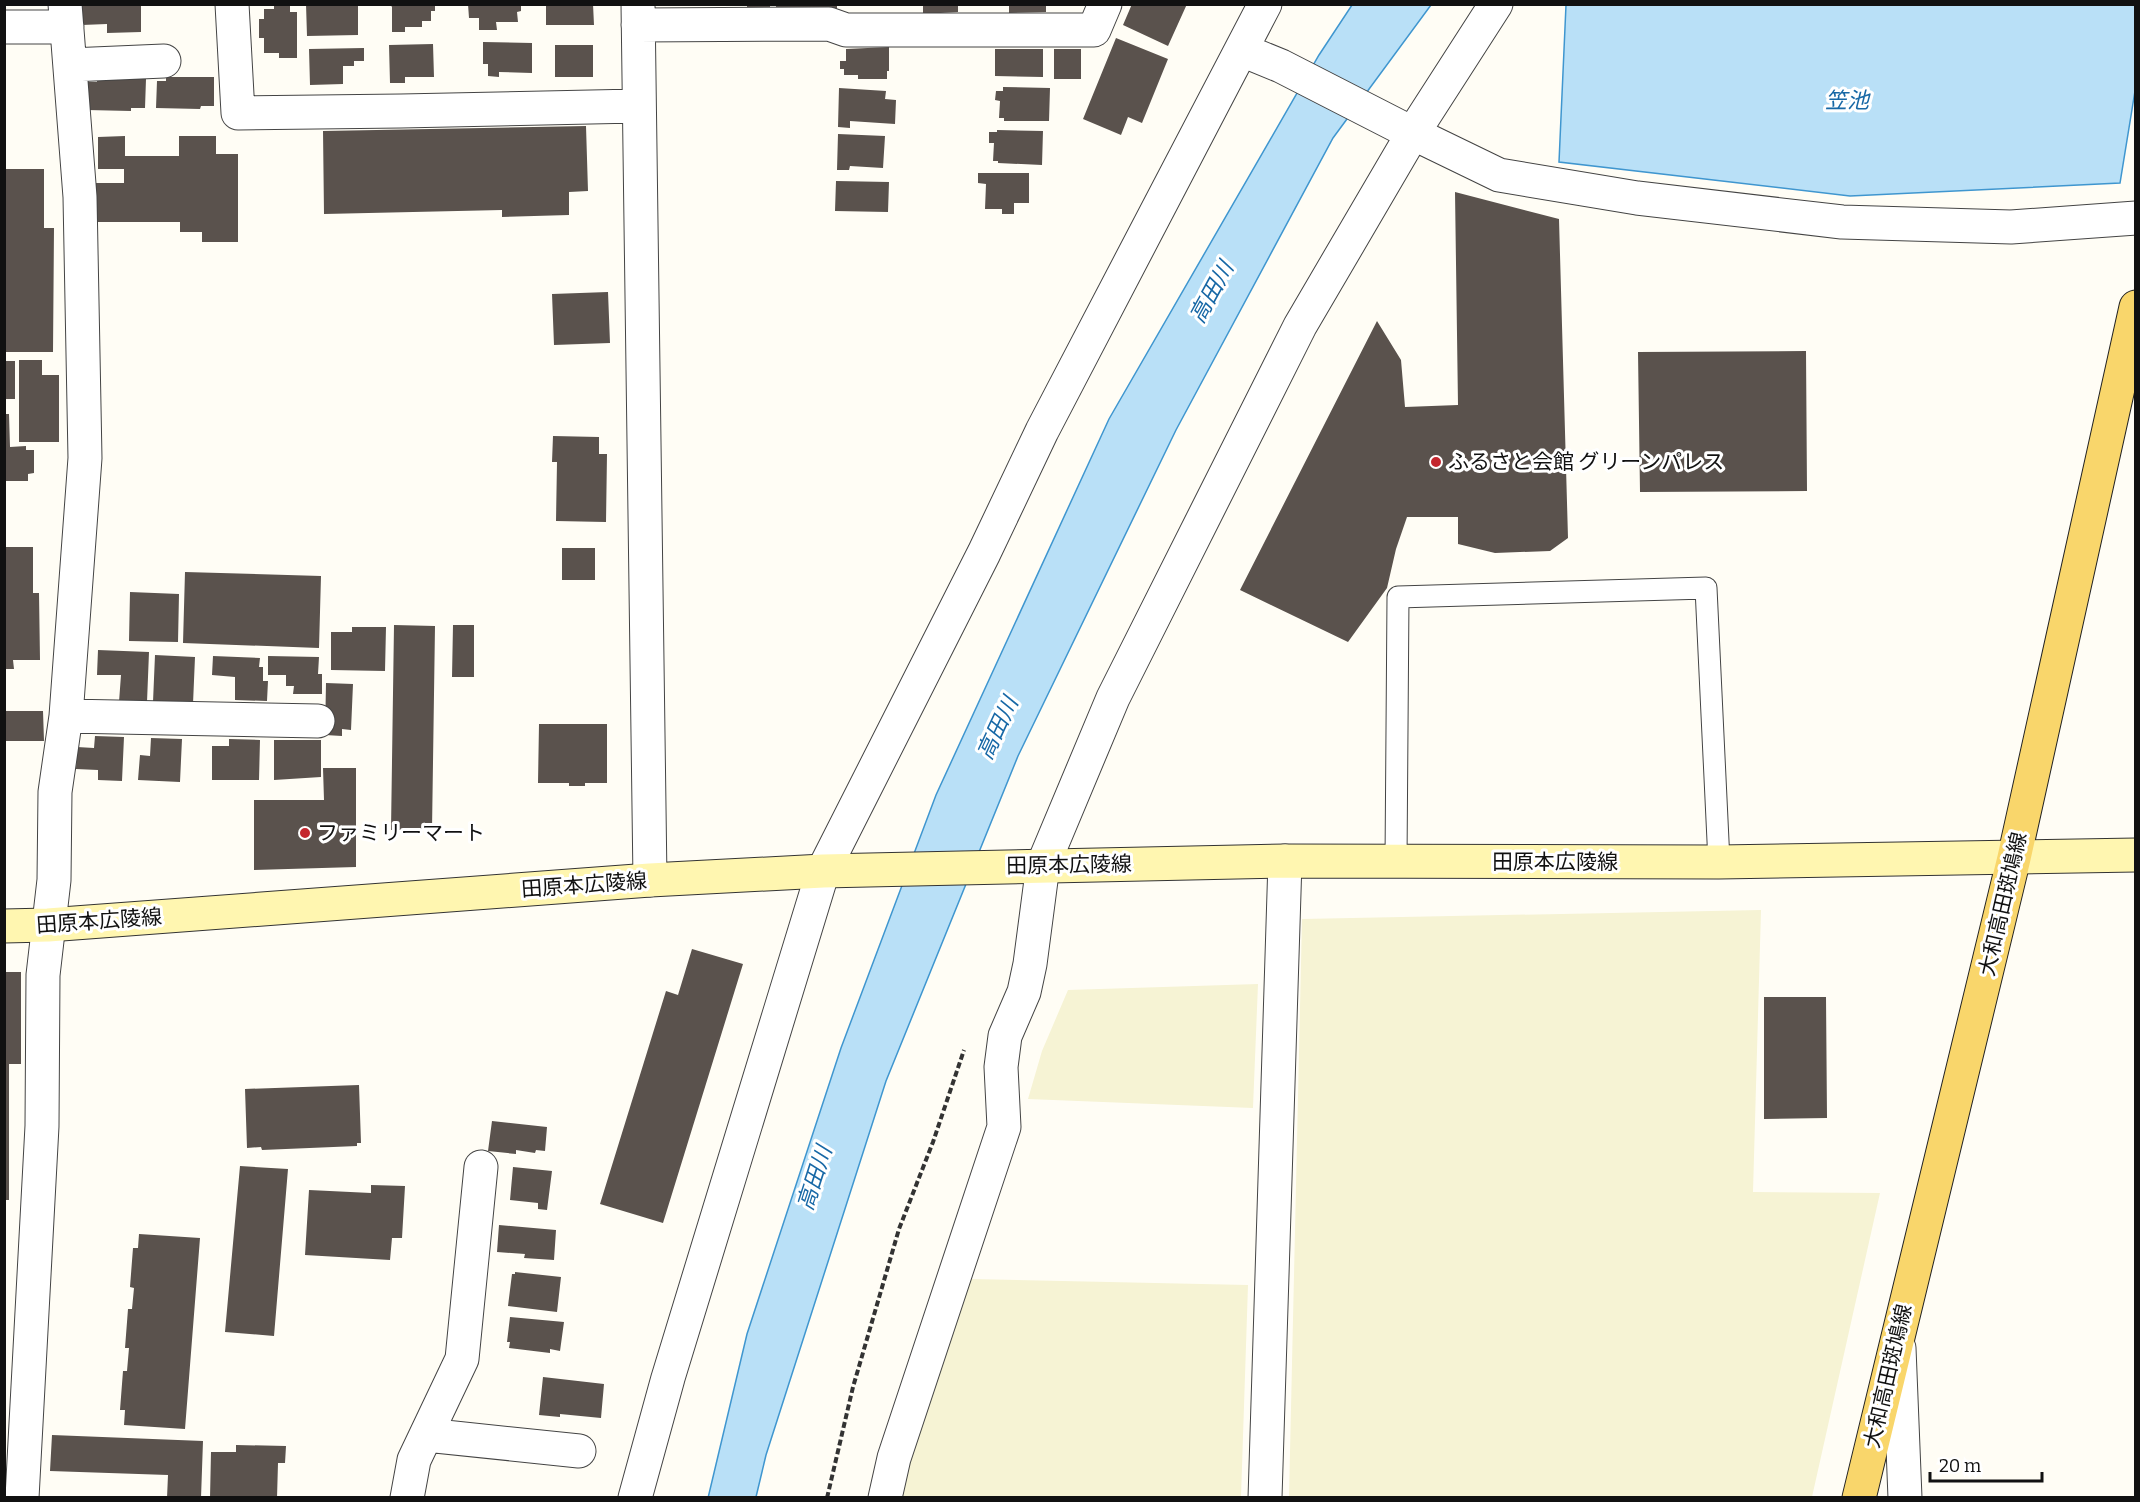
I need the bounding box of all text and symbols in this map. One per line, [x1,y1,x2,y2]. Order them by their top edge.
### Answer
water label: 笠池 [1825,87,1871,114]
water label: 高田川 [1184,255,1240,328]
place label: ふるさと会館 グリーンパレス [1448,449,1724,475]
marker: ふるさと会館 グリーンパレス [1429,455,1443,469]
water label: 高田川 [971,691,1024,764]
place label: ファミリーマート [317,820,485,846]
marker: ファミリーマート [298,826,312,840]
street label: 大和高田斑鳩線 [1974,829,2032,979]
street label: 田原本広陵線 [1492,849,1618,875]
street label: 田原本広陵線 [1006,851,1132,879]
street label: 田原本広陵線 [520,868,648,902]
street label: 田原本広陵線 [35,904,163,938]
water label: 高田川 [791,1141,838,1214]
street label: 大和高田斑鳩線 [1859,1301,1917,1451]
scale bar [1930,1445,2042,1483]
text: 20 m [1939,1455,1981,1477]

